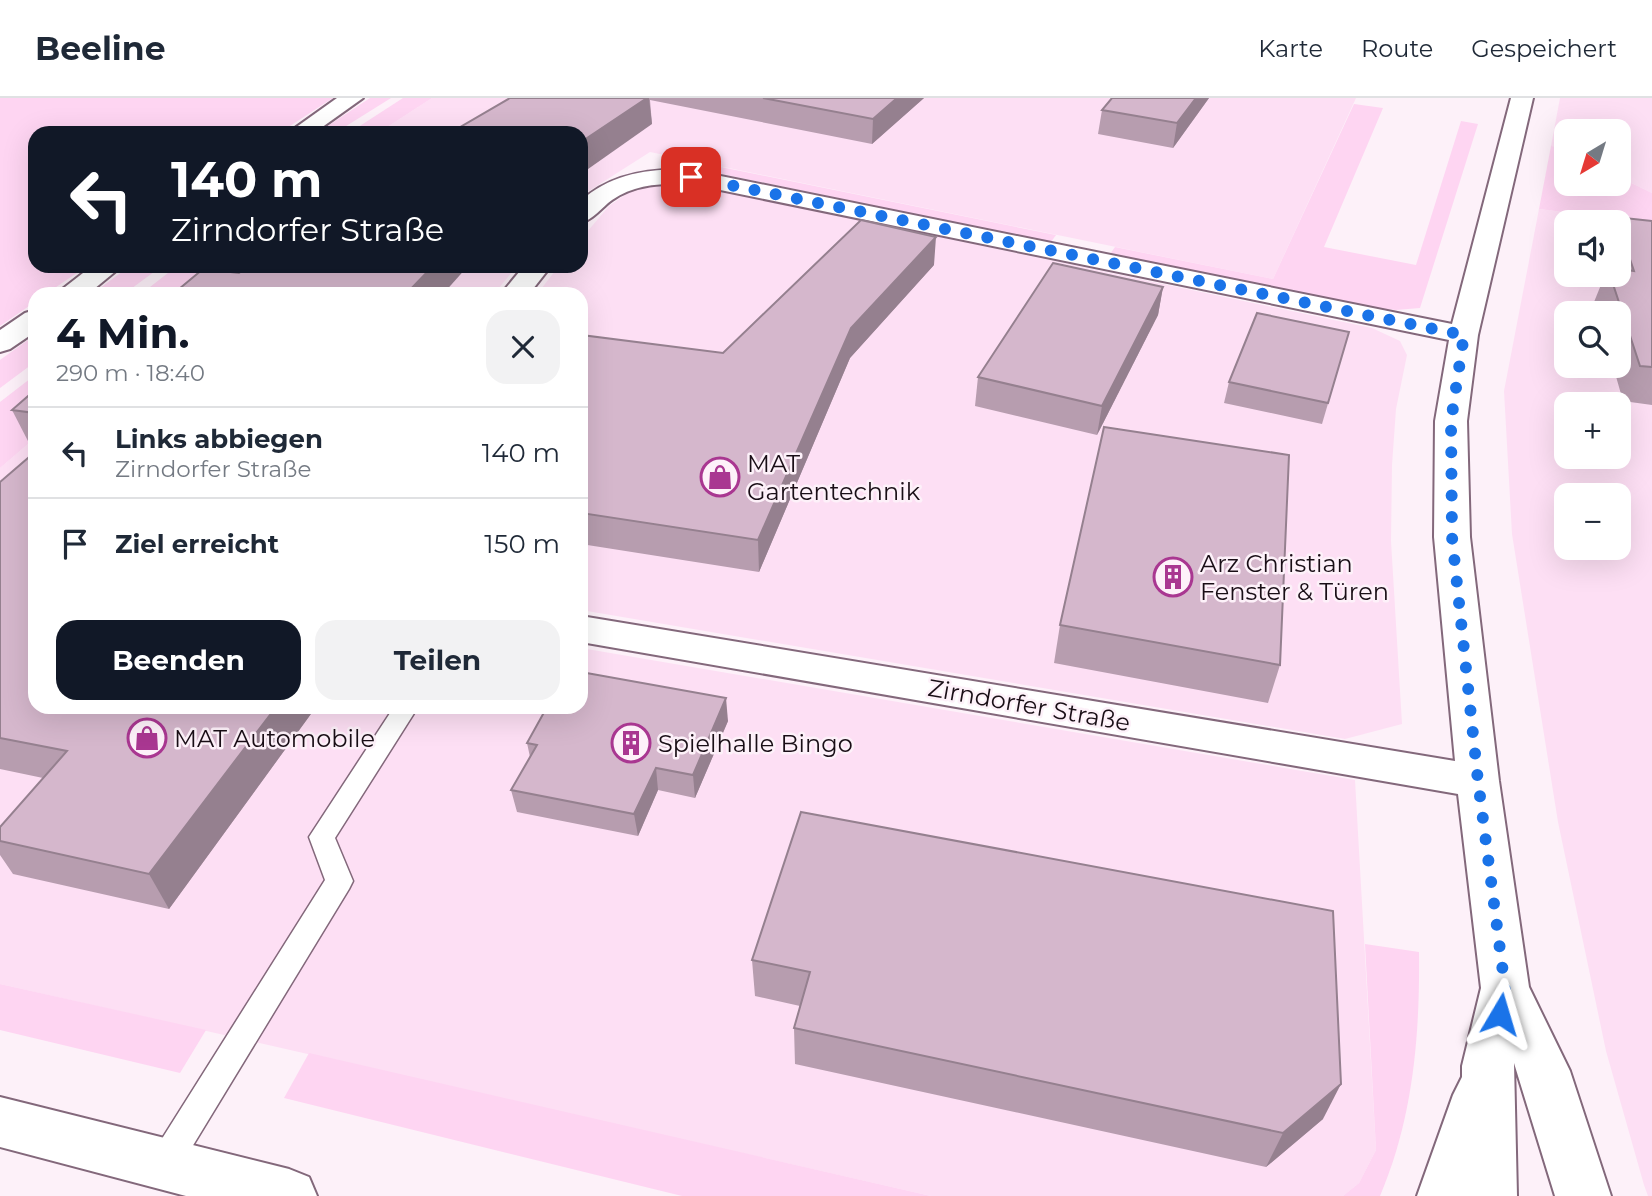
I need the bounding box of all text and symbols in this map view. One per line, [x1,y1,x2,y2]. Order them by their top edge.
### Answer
text: Beeline [35,28,166,68]
text: Karte [1258,34,1323,63]
text: Route [1361,34,1433,63]
text: Gespeichert [1471,34,1617,63]
north arrow [1554,119,1631,196]
map controls [1554,119,1631,560]
pin [661,147,721,207]
text: 140 m [171,150,323,209]
icon: left [56,154,147,245]
icon: arrive [672,158,710,196]
text: Zirndorfer Straße [171,210,444,249]
button: sound [1554,210,1631,287]
button: search [1554,301,1631,378]
text: 4 Min. [56,307,190,359]
button: close [486,310,560,384]
text: 290 m · 18:40 [56,359,205,387]
button: + [1554,392,1631,469]
text: Links abbiegen [115,423,323,455]
icon: left [56,434,94,472]
text: 140 m [482,437,560,469]
place label: MAT Gartentechnik [747,449,921,506]
text: Zirndorfer Straße [115,455,311,483]
shop icon: MAT Gartentechnik [699,456,741,498]
button: − [1554,483,1631,560]
icon: arrive [56,525,94,563]
text: Ziel erreicht [115,528,279,560]
text: 150 m [484,528,560,560]
place label: Arz Christian Fenster & Türen [1200,549,1389,606]
building icon: Arz Christian Fenster & Türen [1152,556,1194,598]
button: Beenden [56,620,301,700]
button: Teilen [315,620,560,700]
street label: Zirndorfer Straße [926,673,1132,737]
shop icon: MAT Automobile [126,717,168,759]
building icon: Spielhalle Bingo [610,722,652,764]
place label: MAT Automobile [174,724,375,753]
place label: Spielhalle Bingo [658,729,853,758]
position arrow [1463,977,1537,1051]

